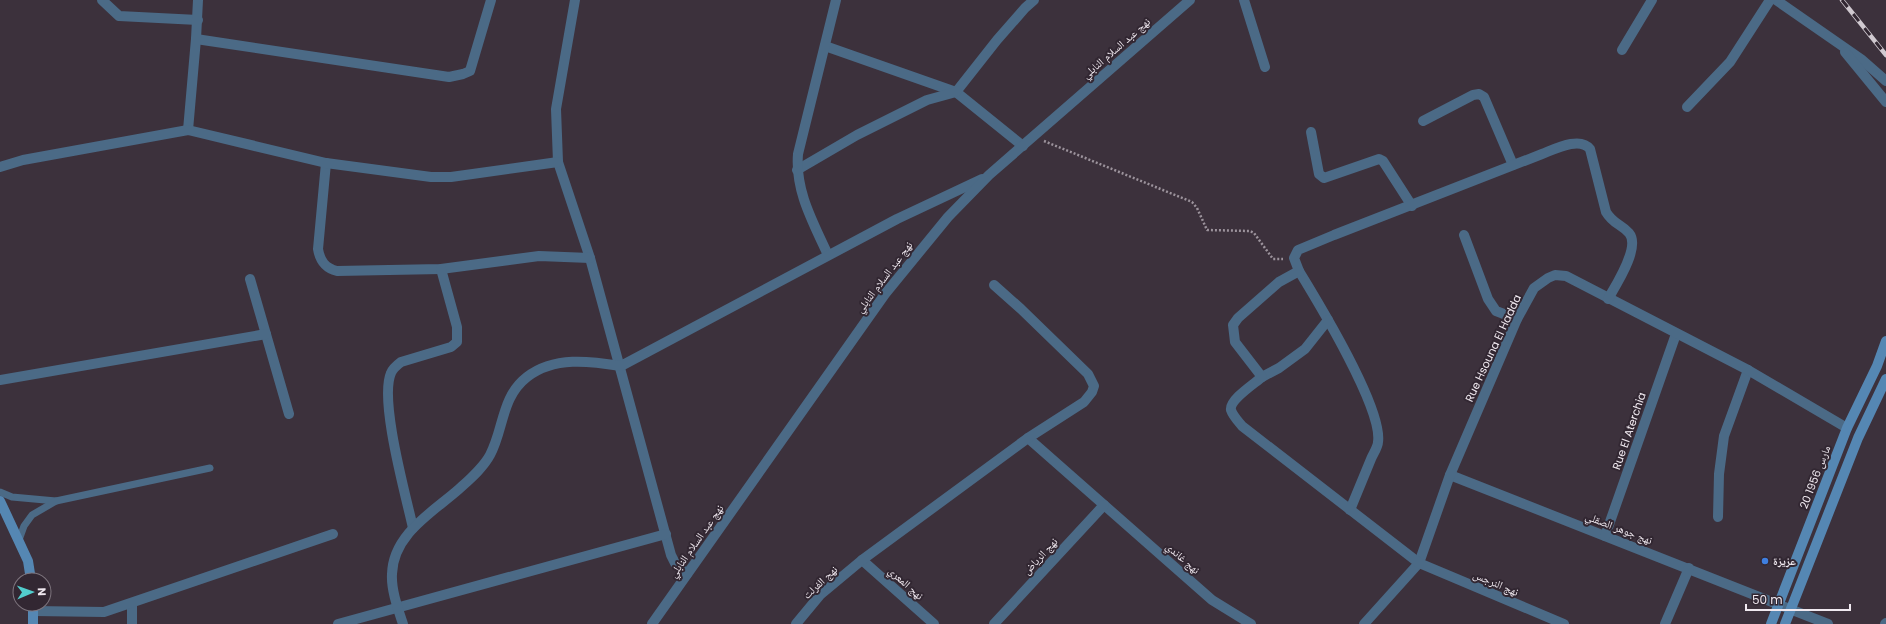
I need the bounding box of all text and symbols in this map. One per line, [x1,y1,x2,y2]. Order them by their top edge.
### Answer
street label: نهج عبد السلام النابلي [1078,14,1154,83]
street label: نهج عبد السلام النابلي [852,238,917,317]
street label: Rue Hsouna El Hadda [1461,292,1525,404]
street label: Rue El Aterchia [1608,390,1650,472]
street label: 20 مارس 1956 [1796,443,1834,511]
street label: نهج عبد السلام النابلي [665,501,728,581]
street label: نهج جوهر الصقلي [1583,508,1655,549]
street label: نهج الرياض [1019,534,1061,578]
street label: نهج غاندي [1162,539,1204,578]
place label: عزيزة [1773,553,1796,569]
marker: عزيزة [1760,556,1770,566]
street label: نهج الفرلت [799,562,841,602]
street label: نهج المعري [884,563,927,604]
street label: نهج النرجس [1471,566,1521,600]
north arrow [12,572,52,612]
scale bar [1746,586,1850,612]
text: N [34,587,50,596]
text: 50 m [1752,591,1783,608]

